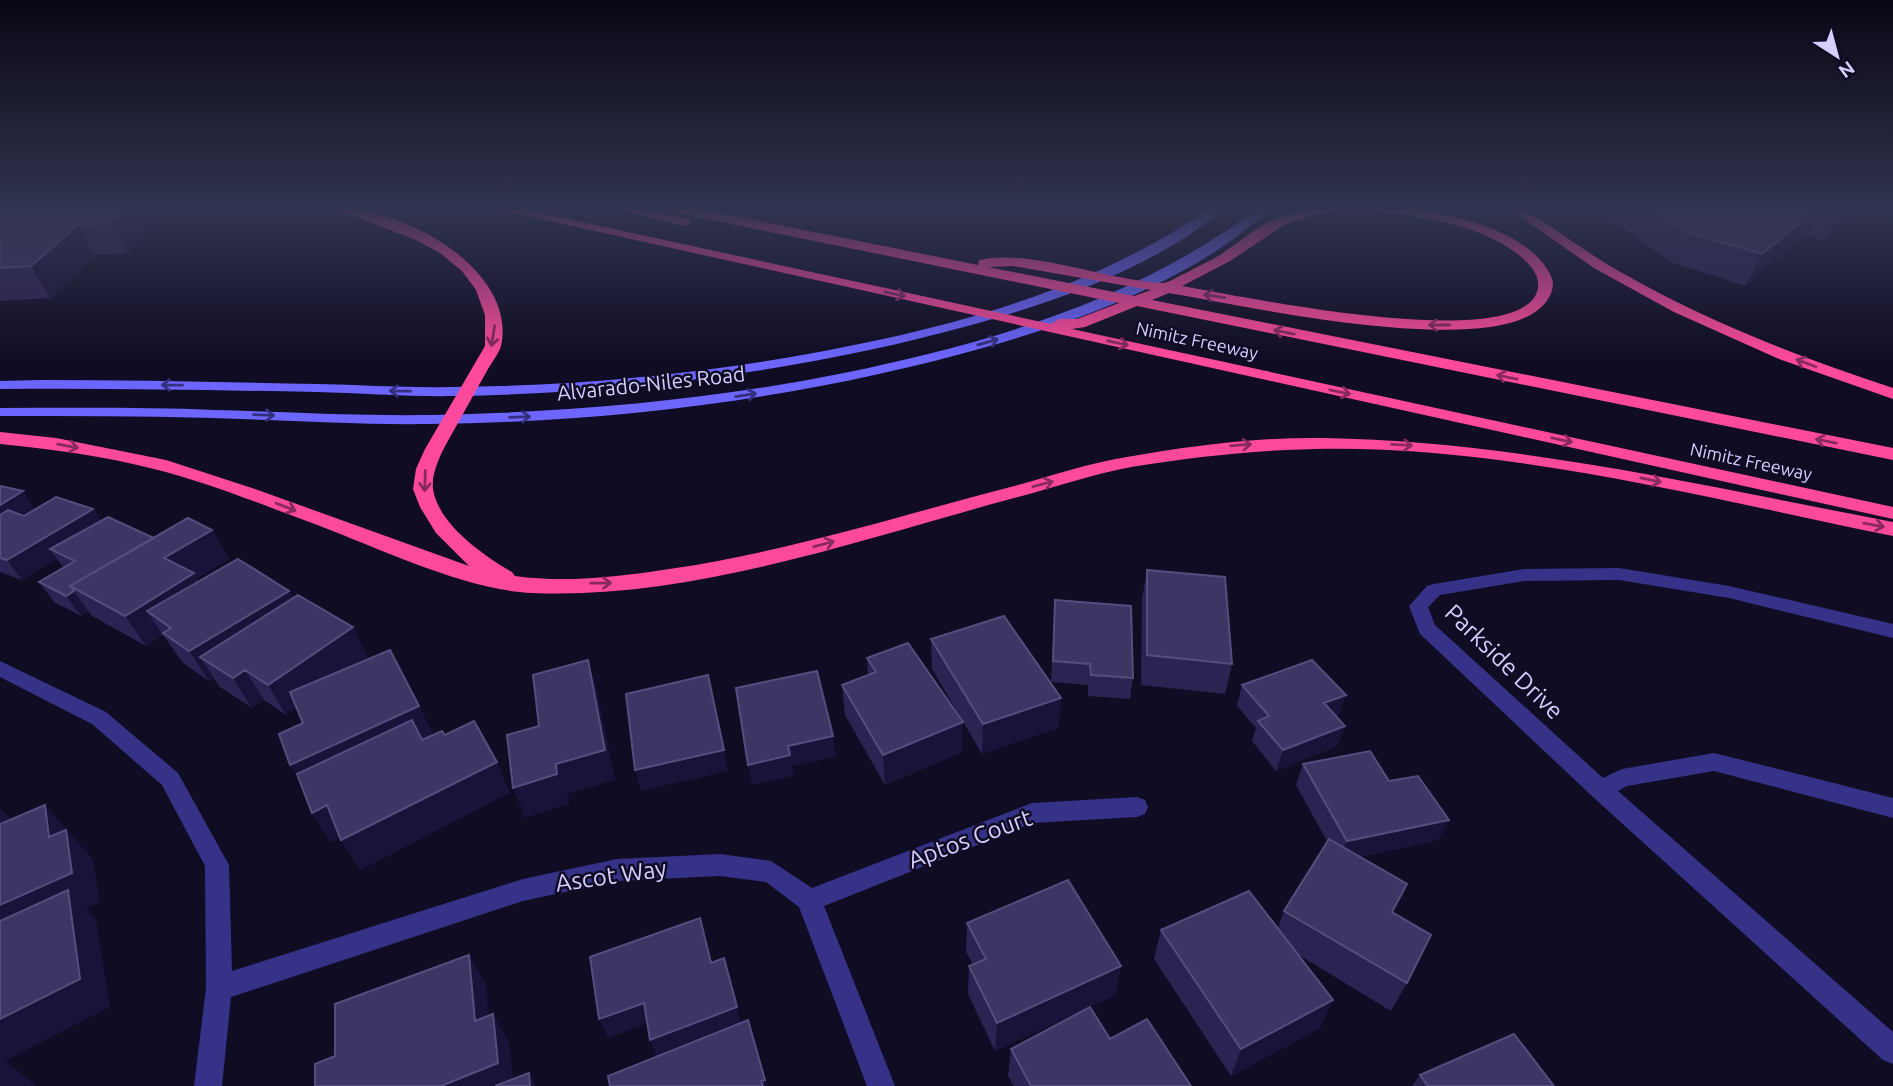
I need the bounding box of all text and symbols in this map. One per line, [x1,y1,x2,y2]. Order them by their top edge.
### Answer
north arrow [1802,21,1872,91]
text: N [1835,57,1859,83]
one-way arrow [883,288,906,301]
one-way arrow [1203,289,1226,302]
street label: Nimitz Freeway [1134,317,1260,363]
one-way arrow [1428,318,1451,332]
one-way arrow [486,324,499,347]
one-way arrow [1273,325,1296,338]
one-way arrow [977,335,999,348]
one-way arrow [1106,336,1129,350]
one-way arrow [1795,356,1817,368]
street label: Alvarado-Niles Road [556,361,746,405]
one-way arrow [1496,369,1519,383]
one-way arrow [161,378,184,392]
one-way arrow [389,384,412,398]
one-way arrow [1328,385,1351,399]
one-way arrow [734,388,757,401]
one-way arrow [252,409,275,422]
one-way arrow [508,411,531,424]
one-way arrow [1815,433,1838,447]
one-way arrow [1550,434,1573,448]
one-way arrow [1230,438,1252,451]
street label: Nimitz Freeway [1688,438,1814,484]
one-way arrow [1390,439,1413,452]
one-way arrow [56,440,79,453]
one-way arrow [419,469,432,492]
one-way arrow [1639,474,1662,487]
one-way arrow [1031,477,1054,490]
one-way arrow [275,502,297,515]
one-way arrow [1862,519,1885,532]
one-way arrow [812,537,835,550]
one-way arrow [589,577,612,590]
street label: Parkside Drive [1440,599,1569,725]
street label: Aptos Court [904,803,1036,873]
street label: Ascot Way [554,854,669,897]

